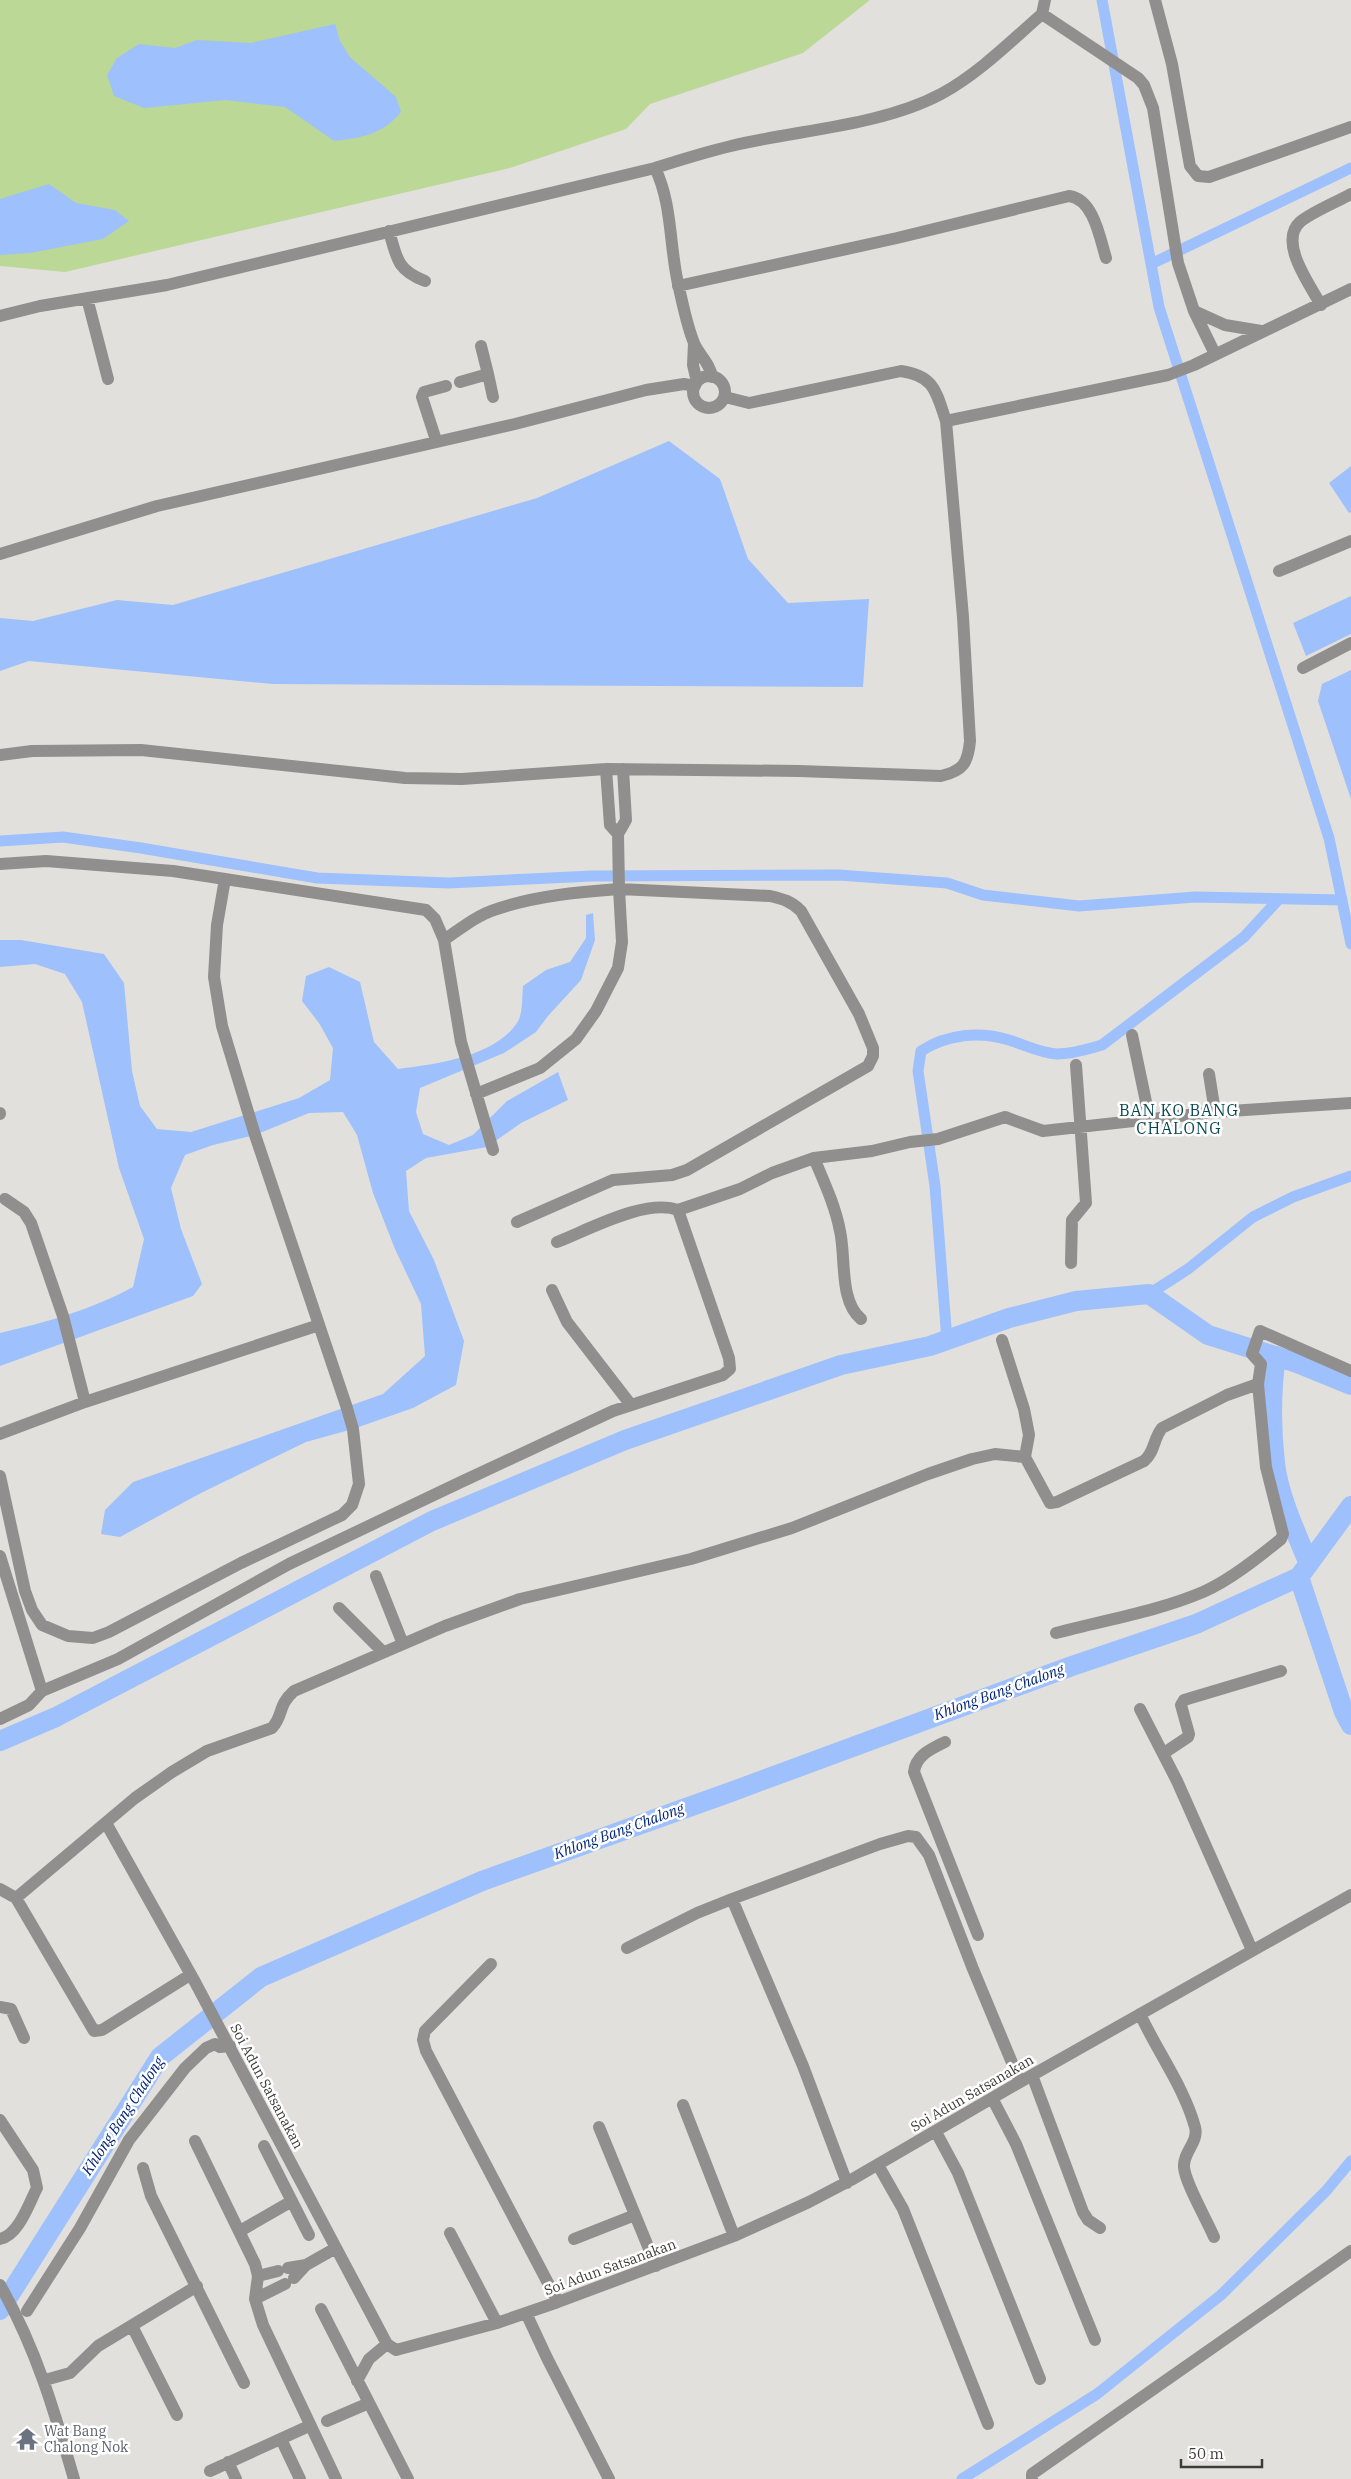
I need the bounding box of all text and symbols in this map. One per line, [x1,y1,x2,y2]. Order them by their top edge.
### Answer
district label: BAN KO BANG CHALONG [1119,1100,1239,1138]
water label: Khlong Bang Chalong [930,1659,1067,1724]
water label: Khlong Bang Chalong [550,1798,687,1863]
street label: Soi Adun Satsanakan [226,2020,308,2152]
street label: Soi Adun Satsanakan [907,2050,1037,2136]
water label: Khlong Bang Chalong [77,2052,168,2179]
street label: Soi Adun Satsanakan [542,2235,679,2299]
place label: Wat Bang Chalong Nok [44,2422,129,2456]
temple icon: Wat Bang Chalong Nok [14,2426,40,2452]
scale bar [1181,2436,1262,2468]
text: 50 m [1188,2444,1224,2463]

